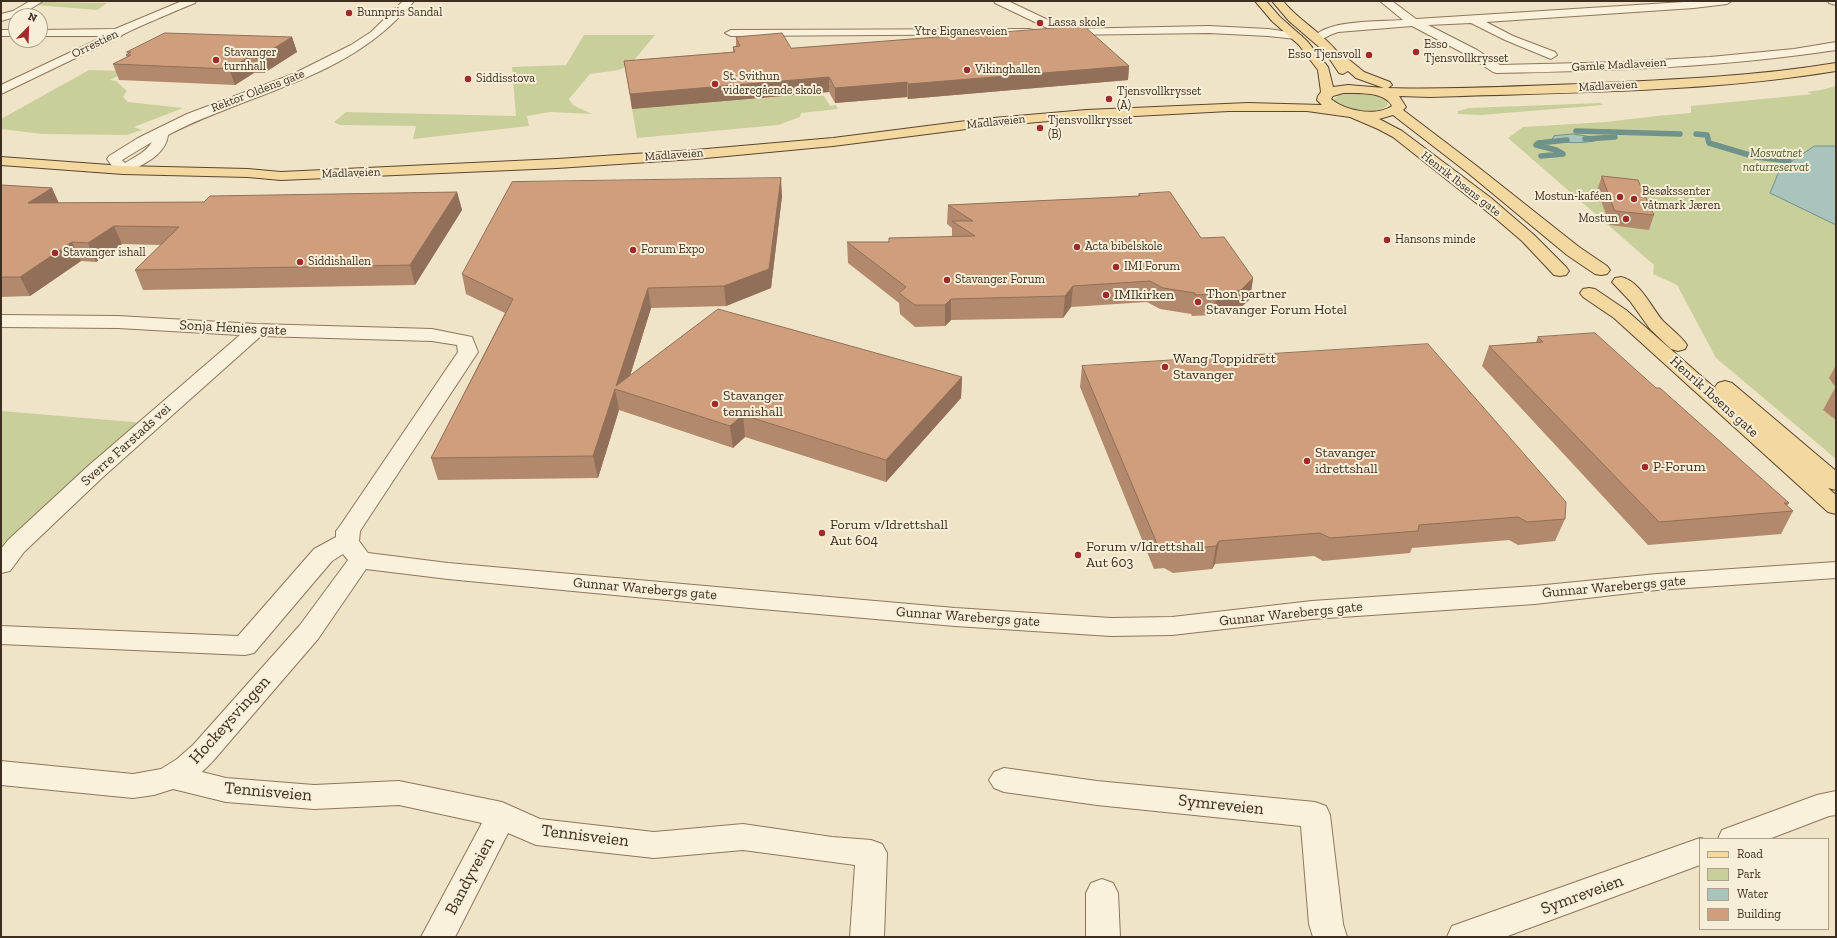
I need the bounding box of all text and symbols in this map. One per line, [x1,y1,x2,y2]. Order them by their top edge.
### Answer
place label: Bunnpris Sandal [357,6,442,20]
north arrow [8,8,48,48]
marker: Bunnpris Sandal [344,8,354,18]
text: N [26,10,39,25]
place label: Lassa skole [1048,16,1106,30]
marker: Lassa skole [1035,18,1045,28]
street label: Ytre Eiganesveien [915,25,1007,39]
street label: Orrestien [69,27,121,61]
place label: Esso Tjensvollkrysset [1424,38,1509,66]
place label: Stavanger turnhall [224,46,276,74]
marker: Esso Tjensvollkrysset [1411,47,1421,57]
place label: Esso Tjensvoll [1288,48,1361,62]
marker: Esso Tjensvoll [1364,50,1374,60]
marker: Stavanger turnhall [211,55,221,65]
street label: Gamle Madlaveien [1571,55,1667,75]
place label: Vikinghallen [975,63,1040,77]
marker: Vikinghallen [962,65,972,75]
street label: Rektor Oldens gate [209,67,307,115]
place label: St. Svithun videregående skole [723,70,821,98]
place label: Siddisstova [476,72,535,86]
marker: Siddisstova [463,74,473,84]
street label: Madlaveien [1578,77,1638,95]
marker: St. Svithun videregående skole [710,79,720,89]
place label: Tjensvollkrysset (A) [1117,85,1202,113]
marker: Tjensvollkrysset (A) [1104,94,1114,104]
street label: Madlaveien [966,112,1026,132]
place label: Tjensvollkrysset (B) [1048,114,1133,142]
marker: Tjensvollkrysset (B) [1035,123,1045,133]
street label: Madlaveien [644,146,704,164]
park label: Mosvatnet naturreservat [1743,147,1809,175]
street label: Henrik Ibsens gate [1418,148,1504,220]
street label: Madlaveien [321,165,381,181]
place label: Besøkssenter våtmark Jæren [1642,185,1720,213]
place label: Mostun-kaféen [1534,190,1612,204]
marker: Mostun-kaféen [1615,192,1625,202]
marker: Besøkssenter våtmark Jæren [1629,194,1639,204]
place label: Mostun [1578,212,1618,226]
marker: Mostun [1621,214,1631,224]
place label: Hansons minde [1395,233,1476,247]
marker: Hansons minde [1382,235,1392,245]
place label: Acta bibelskole [1085,240,1162,254]
marker: Acta bibelskole [1072,242,1082,252]
place label: Forum Expo [641,243,704,257]
marker: Forum Expo [628,245,638,255]
place label: Stavanger ishall [63,246,146,260]
marker: Stavanger ishall [50,248,60,258]
place label: Siddishallen [308,255,371,269]
marker: Siddishallen [295,257,305,267]
place label: IMI Forum [1124,260,1180,274]
marker: IMI Forum [1111,262,1121,272]
place label: Stavanger Forum [955,273,1045,287]
marker: Stavanger Forum [942,275,952,285]
place label: Thon partner Stavanger Forum Hotel [1206,286,1347,318]
place label: IMIkirken [1114,287,1174,303]
marker: IMIkirken [1101,290,1111,300]
marker: Thon partner Stavanger Forum Hotel [1193,297,1203,307]
street label: Sonja Henies gate [179,317,287,339]
place label: Wang Toppidrett Stavanger [1173,351,1276,384]
street label: Henrik Ibsens gate [1666,353,1762,441]
marker: Wang Toppidrett Stavanger [1160,362,1170,372]
place label: Stavanger tennishall [723,388,784,420]
marker: Stavanger tennishall [710,399,720,409]
street label: Sverre Farstads vei [78,400,174,490]
place label: Stavanger idrettshall [1315,445,1378,478]
marker: Stavanger idrettshall [1302,456,1312,466]
place label: P-Forum [1653,459,1706,475]
marker: P-Forum [1640,462,1650,472]
place label: Forum v/Idrettshall Aut 604 [830,517,948,550]
marker: Forum v/Idrettshall Aut 604 [817,528,827,538]
place label: Forum v/Idrettshall Aut 603 [1086,539,1204,572]
marker: Forum v/Idrettshall Aut 603 [1073,550,1083,560]
street label: Gunnar Warebergs gate [1541,572,1687,602]
street label: Gunnar Warebergs gate [572,574,718,604]
street label: Gunnar Warebergs gate [1218,598,1364,630]
street label: Gunnar Warebergs gate [895,604,1041,630]
street label: Hockeysvingen [185,672,275,768]
street label: Tennisveien [223,778,313,806]
street label: Symreveien [1177,790,1265,820]
street label: Tennisveien [540,821,630,851]
street label: Bandyveien [441,834,499,918]
legend [1699,838,1829,930]
text: Road [1737,847,1763,861]
text: Park [1737,867,1761,881]
street label: Symreveien [1538,871,1626,919]
text: Water [1737,887,1769,901]
text: Building [1737,907,1781,921]

